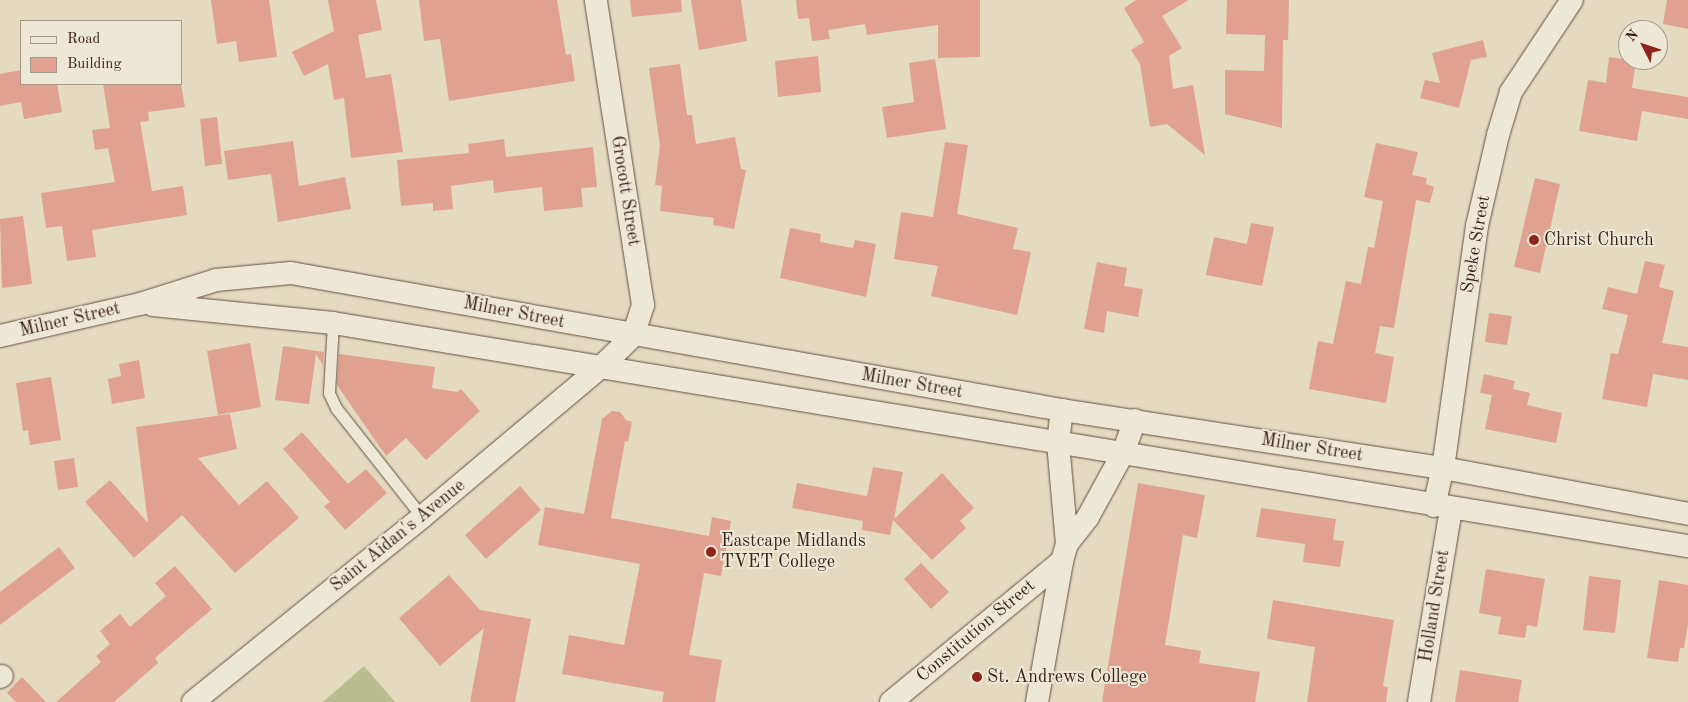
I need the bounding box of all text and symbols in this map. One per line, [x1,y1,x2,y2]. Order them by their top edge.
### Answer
legend [20,20,182,85]
north arrow [1618,20,1668,70]
text: N [1624,27,1641,44]
text: Road [67,32,100,47]
text: Building [67,57,122,72]
street label: Grocott Street [606,134,644,248]
street label: Speke Street [1457,193,1495,295]
place label: Christ Church [1544,229,1654,251]
marker: Christ Church [1528,234,1540,246]
street label: Milner Street [461,293,567,333]
street label: Milner Street [17,298,123,342]
street label: Milner Street [859,364,965,404]
street label: Milner Street [1259,429,1365,467]
street label: Saint Aidan's Avenue [326,475,470,597]
place label: Eastcape Midlands TVET College [721,531,866,574]
marker: Eastcape Midlands TVET College [705,546,717,558]
street label: Holland Street [1415,548,1455,664]
street label: Constitution Street [912,575,1040,687]
place label: St. Andrews College [987,666,1147,688]
marker: St. Andrews College [971,671,983,683]

